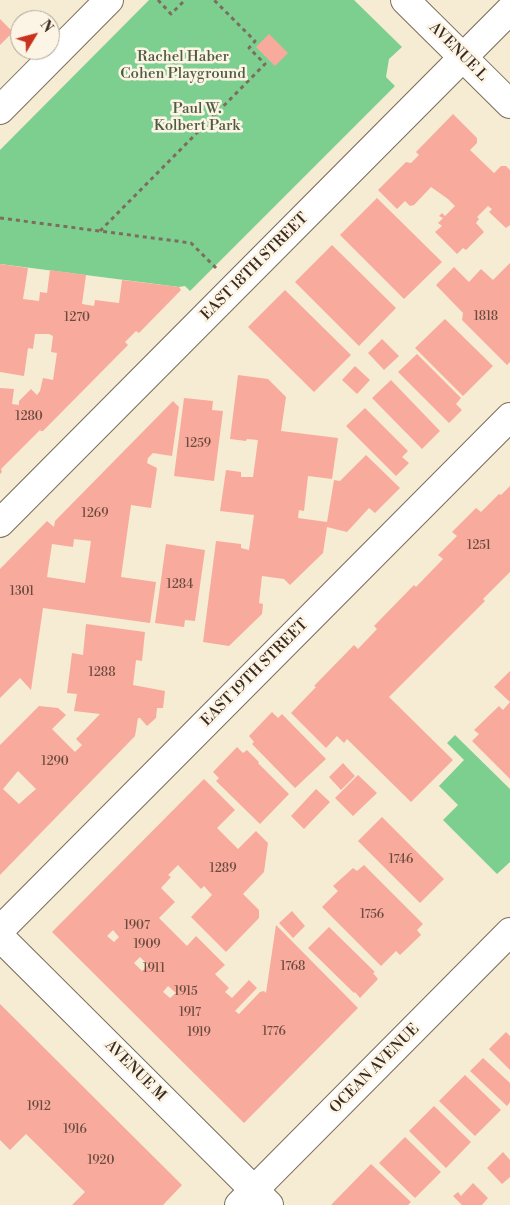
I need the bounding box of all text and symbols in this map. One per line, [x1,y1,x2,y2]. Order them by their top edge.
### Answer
north arrow [10,10,60,60]
text: N [36,17,57,36]
street label: AVENUE L [425,19,491,85]
park label: Rachel Haber Cohen Playground [120,48,246,83]
park label: Paul W. Kolbert Park [154,100,240,135]
street label: EAST 18TH STREET [198,210,312,324]
house number: 1818 [474,310,498,324]
house number: 1270 [64,311,90,325]
house number: 1280 [15,410,43,424]
house number: 1259 [185,437,211,451]
house number: 1269 [82,507,108,521]
house number: 1251 [467,539,491,553]
house number: 1284 [167,578,193,592]
house number: 1301 [10,585,34,599]
street label: EAST 19TH STREET [198,616,312,730]
house number: 1288 [89,666,115,680]
house number: 1290 [41,755,69,769]
house number: 1746 [389,853,413,867]
house number: 1289 [210,862,236,876]
house number: 1756 [360,908,384,922]
house number: 1907 [124,919,150,933]
house number: 1909 [133,938,161,952]
house number: 1768 [281,960,305,974]
house number: 1911 [143,962,165,976]
house number: 1915 [174,985,198,999]
house number: 1917 [179,1006,201,1020]
street label: OCEAN AVENUE [326,1020,424,1118]
house number: 1776 [262,1025,286,1039]
house number: 1919 [187,1026,211,1040]
street label: AVENUE M [101,1037,169,1105]
house number: 1912 [27,1100,51,1114]
house number: 1916 [63,1123,87,1137]
house number: 1920 [88,1154,114,1168]

